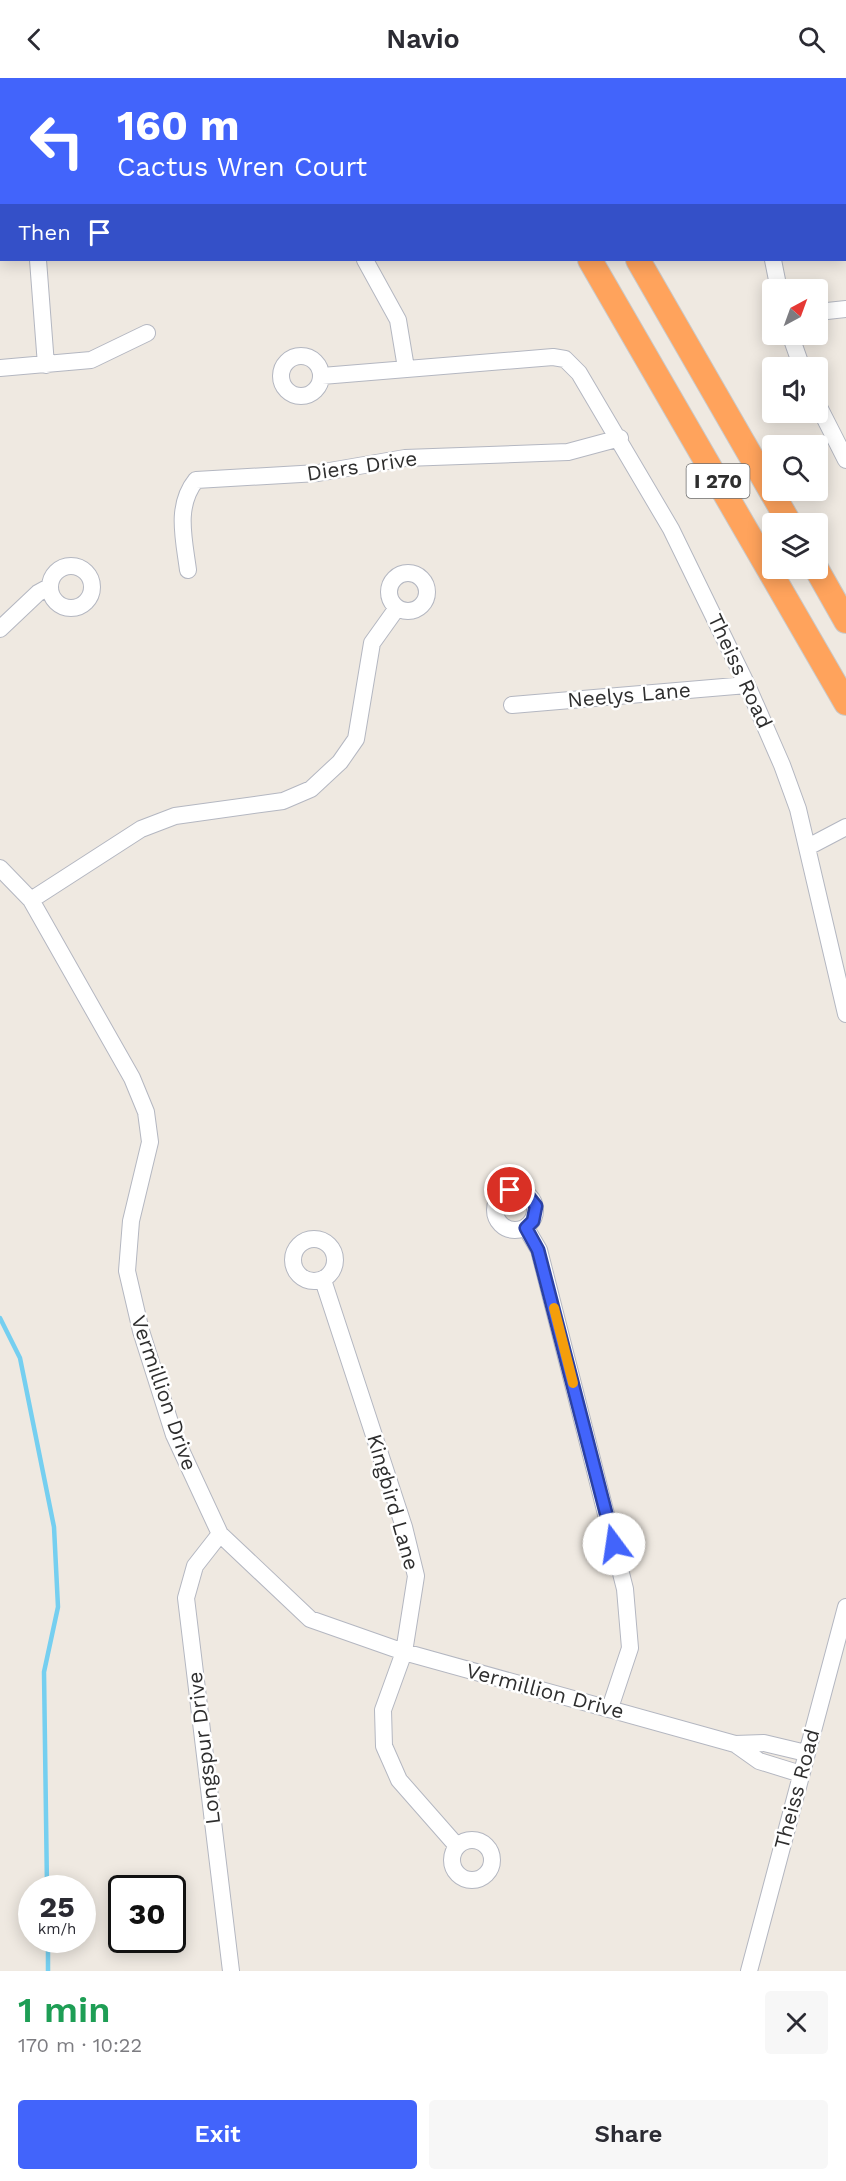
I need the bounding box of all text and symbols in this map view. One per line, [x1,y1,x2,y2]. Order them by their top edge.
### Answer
icon: back [18,23,51,56]
text: Navio [386,23,460,55]
icon: search [795,23,828,56]
text: 160 m [117,101,240,150]
icon: left [18,102,96,180]
text: Cactus Wren Court [117,151,367,183]
icon: arrive [83,216,116,249]
text: Then [18,220,71,245]
north arrow [762,279,828,345]
map controls [762,279,828,579]
button: sound [762,357,828,423]
button: search [762,435,828,501]
street label: Diers Drive [305,445,419,486]
road number: I 270 [686,464,750,498]
button: layers [762,513,828,579]
street label: Theiss Road [703,610,778,732]
street label: Neelys Lane [566,677,692,712]
pin [484,1164,535,1215]
icon: arrive [493,1173,526,1206]
street label: Vermillion Drive [126,1312,203,1474]
street label: Kingbird Lane [362,1431,425,1573]
position arrow [582,1512,646,1576]
street label: Vermillion Drive [463,1657,627,1724]
street label: Longspur Drive [182,1670,225,1826]
street label: Theiss Road [768,1726,825,1852]
speed limit sign: 30 [108,1875,186,1953]
text: 25 [39,1889,75,1924]
text: km/h [38,1920,76,1938]
text: 1 min [18,1989,110,2031]
button: close [765,1991,828,2054]
text: 170 m · 10:22 [18,2033,142,2057]
button: Exit [18,2100,417,2169]
button: Share [429,2100,828,2169]

